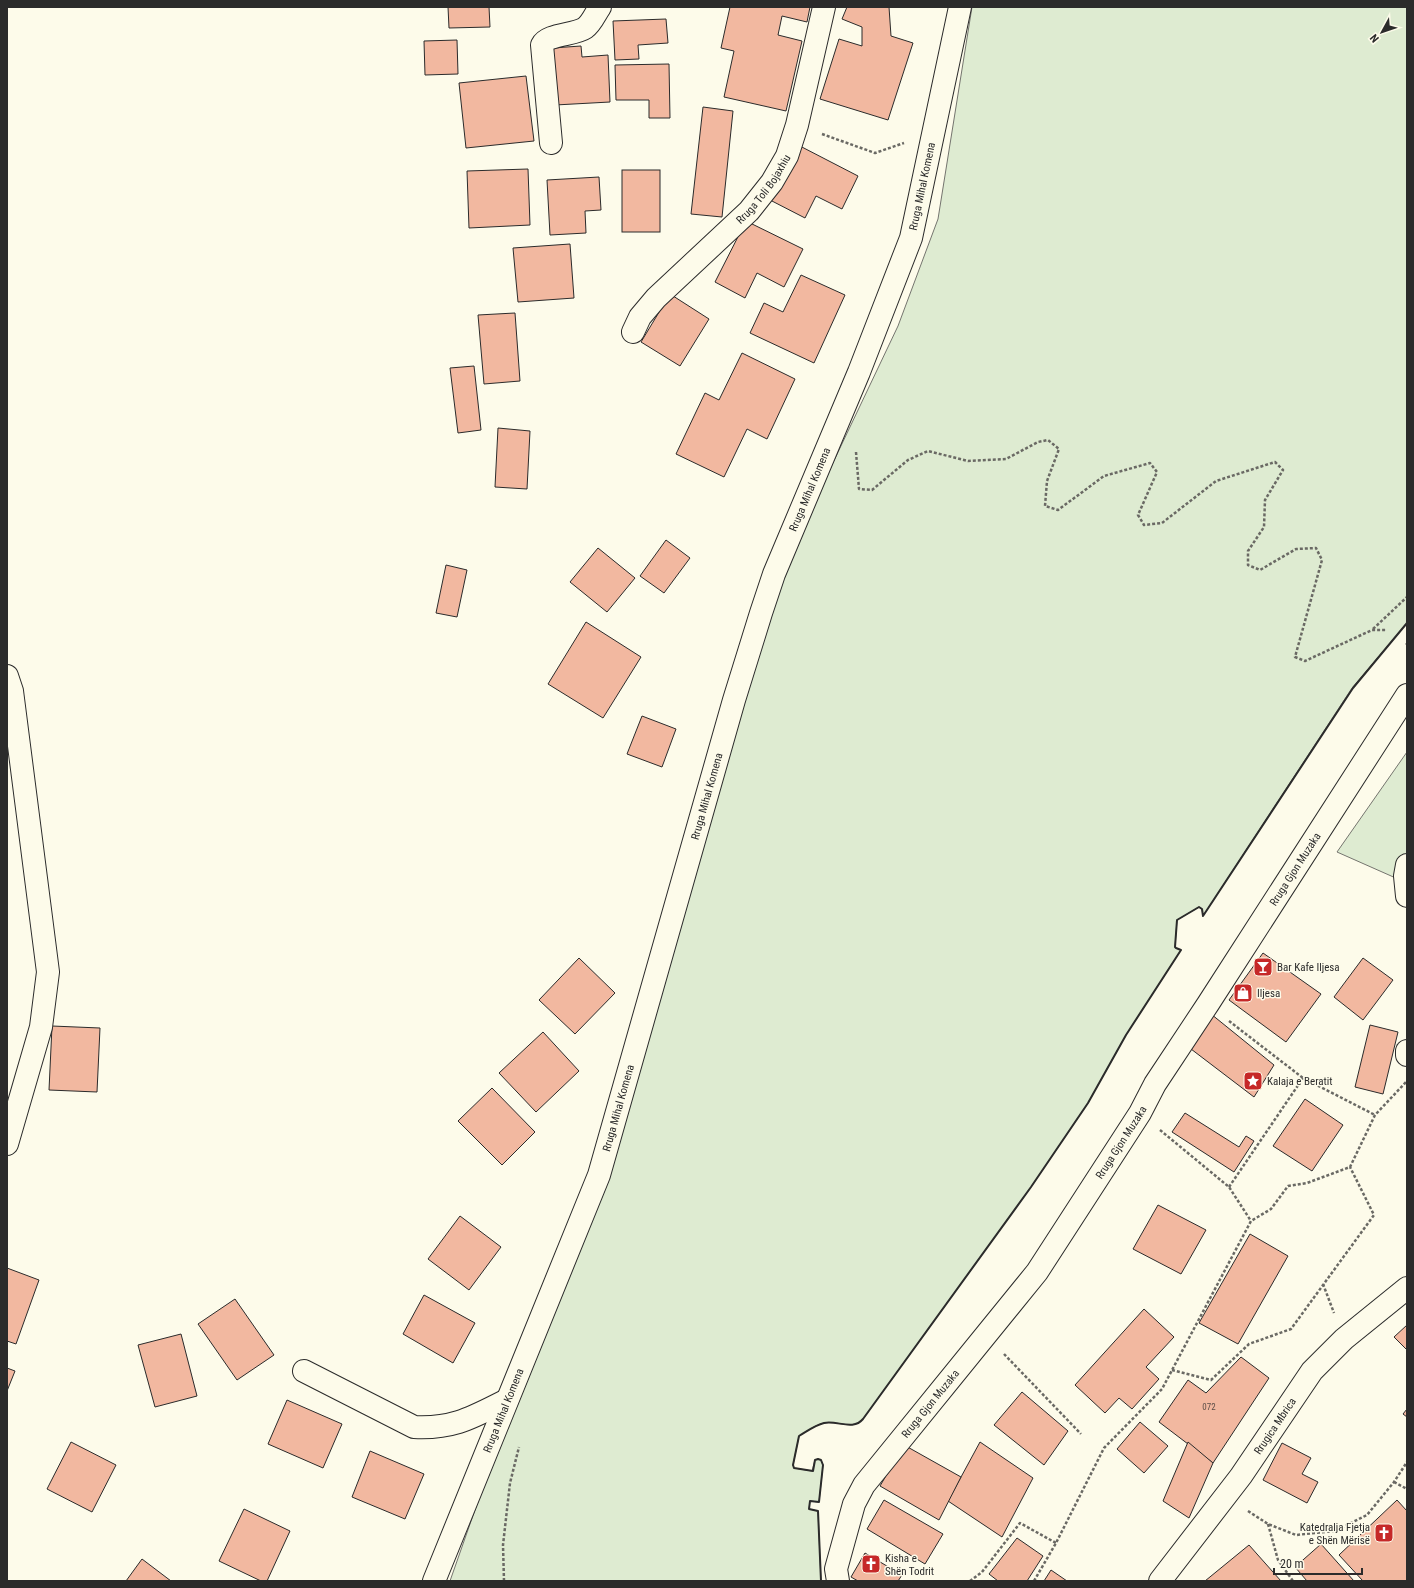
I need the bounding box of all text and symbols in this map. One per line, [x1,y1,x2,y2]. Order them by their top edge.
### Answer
north arrow [1362,12,1402,52]
text: N [1367,31,1382,45]
street label: Rruga Mihal Komena [907,141,938,232]
street label: Rruga Toli Bojaxhiu [734,152,793,227]
street label: Rruga Mihal Komena [787,446,833,534]
street label: Rruga Mihal Komena [689,751,726,841]
street label: Rruga Gjon Muzaka [1267,830,1324,908]
bar icon: Bar Kafe Iljesa [1252,956,1274,978]
place label: Bar Kafe Iljesa [1277,961,1340,974]
shop icon: Iljesa [1232,982,1254,1004]
place label: Iljesa [1257,987,1280,1000]
street label: Rruga Mihal Komena [600,1063,637,1153]
place icon: Kalaja e Beratit [1242,1070,1264,1092]
place label: Kalaja e Beratit [1267,1075,1333,1088]
street label: Rruga Gjon Muzaka [1093,1104,1149,1181]
street label: Rruga Mihal Komena [481,1367,527,1455]
street label: Rruga Gjon Muzaka [899,1367,962,1441]
street label: Rrugica Mbrica [1252,1396,1299,1457]
house number: 072 [1202,1402,1216,1412]
place label: Katedralja Fjetja e Shën Mërisë [1300,1521,1370,1547]
church icon: Katedralja Fjetja e Shën Mërisë [1373,1522,1395,1544]
scale bar [1274,1550,1362,1576]
place label: Kisha e Shën Todrit [885,1552,934,1578]
church icon: Kisha e Shën Todrit [860,1553,882,1575]
text: 20 m [1280,1557,1304,1571]

